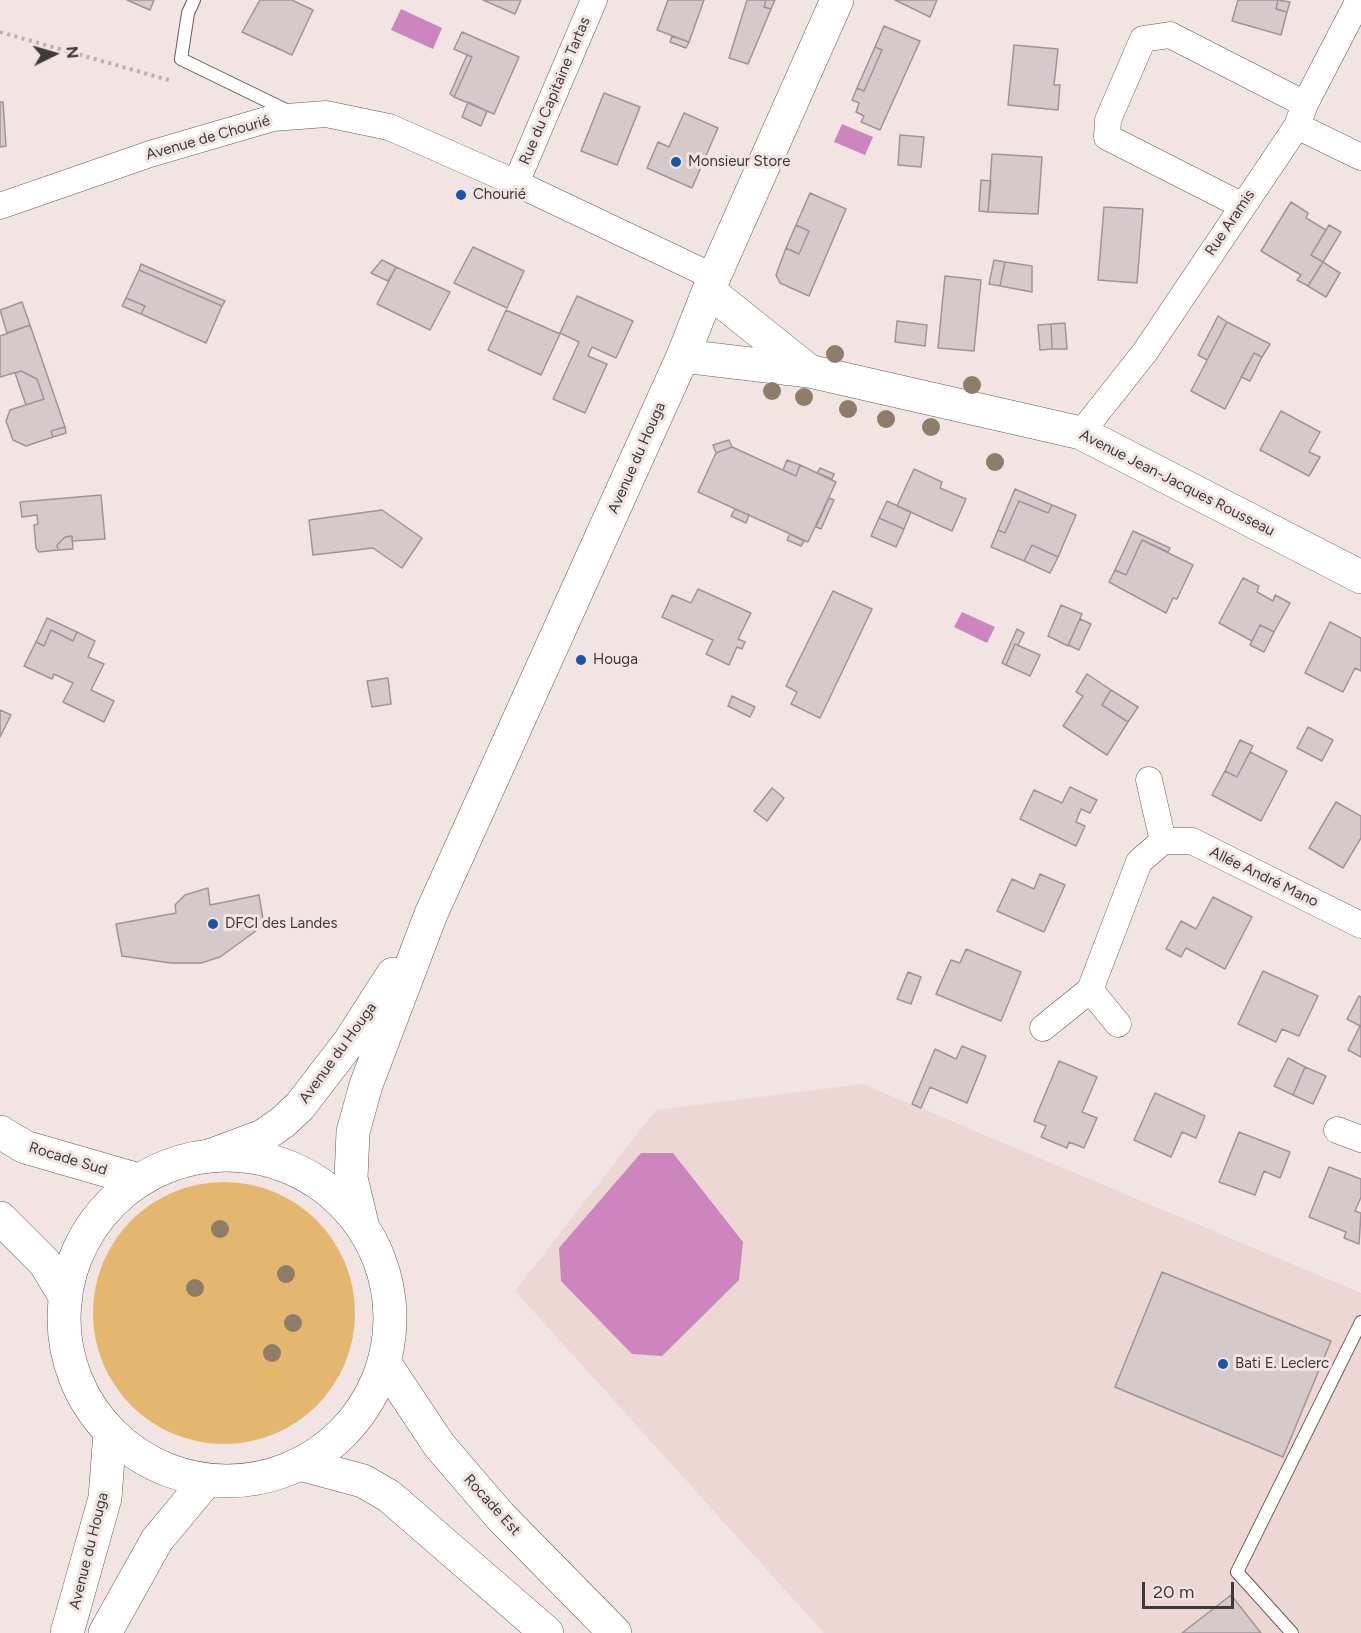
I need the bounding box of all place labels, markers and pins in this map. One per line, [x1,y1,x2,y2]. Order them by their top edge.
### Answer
place label: Monsieur Store [688,153,790,171]
marker: Monsieur Store [669,155,683,169]
place label: Chourié [473,186,526,204]
marker: Chourié [454,188,468,202]
place label: Houga [593,651,638,669]
marker: Houga [574,653,588,667]
place label: DFCI des Landes [225,915,338,933]
marker: DFCI des Landes [206,917,220,931]
place label: Bati E. Leclerc [1235,1355,1329,1373]
marker: Bati E. Leclerc [1216,1357,1230,1371]

